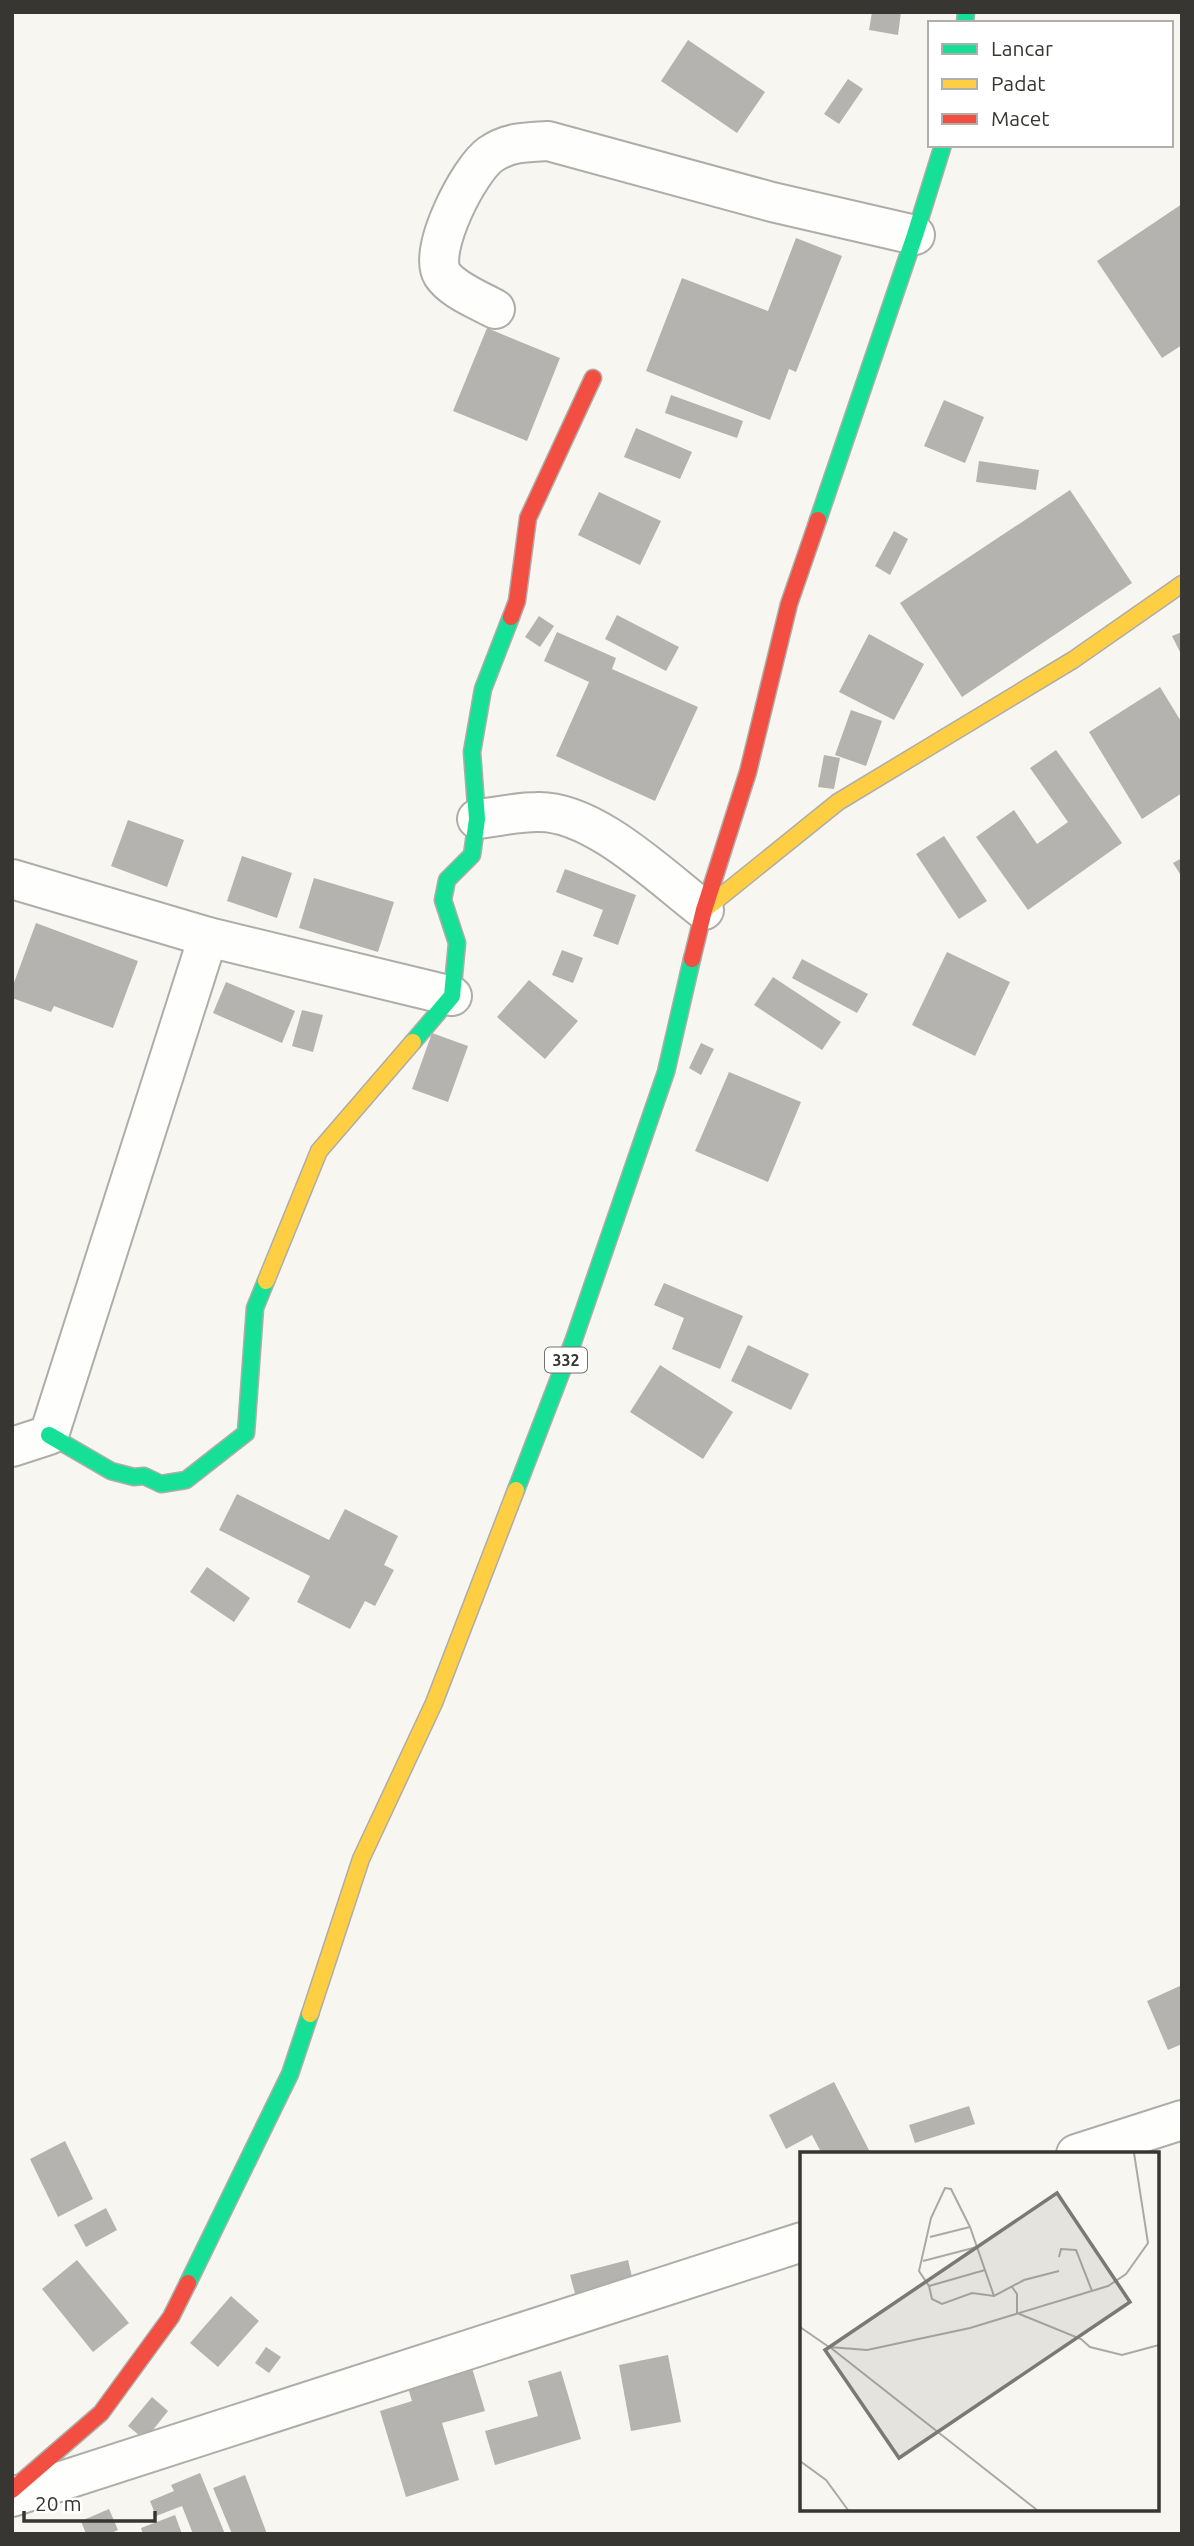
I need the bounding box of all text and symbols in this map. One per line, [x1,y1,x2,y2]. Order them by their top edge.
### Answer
legend [928,21,1173,147]
text: Lancar [991,36,1053,60]
text: Padat [991,71,1046,95]
text: Macet [991,106,1050,130]
road number: 332 [545,1348,587,1372]
inset map [800,2152,1159,2511]
scale bar [24,2480,156,2524]
text: 20 m [35,2491,82,2515]

